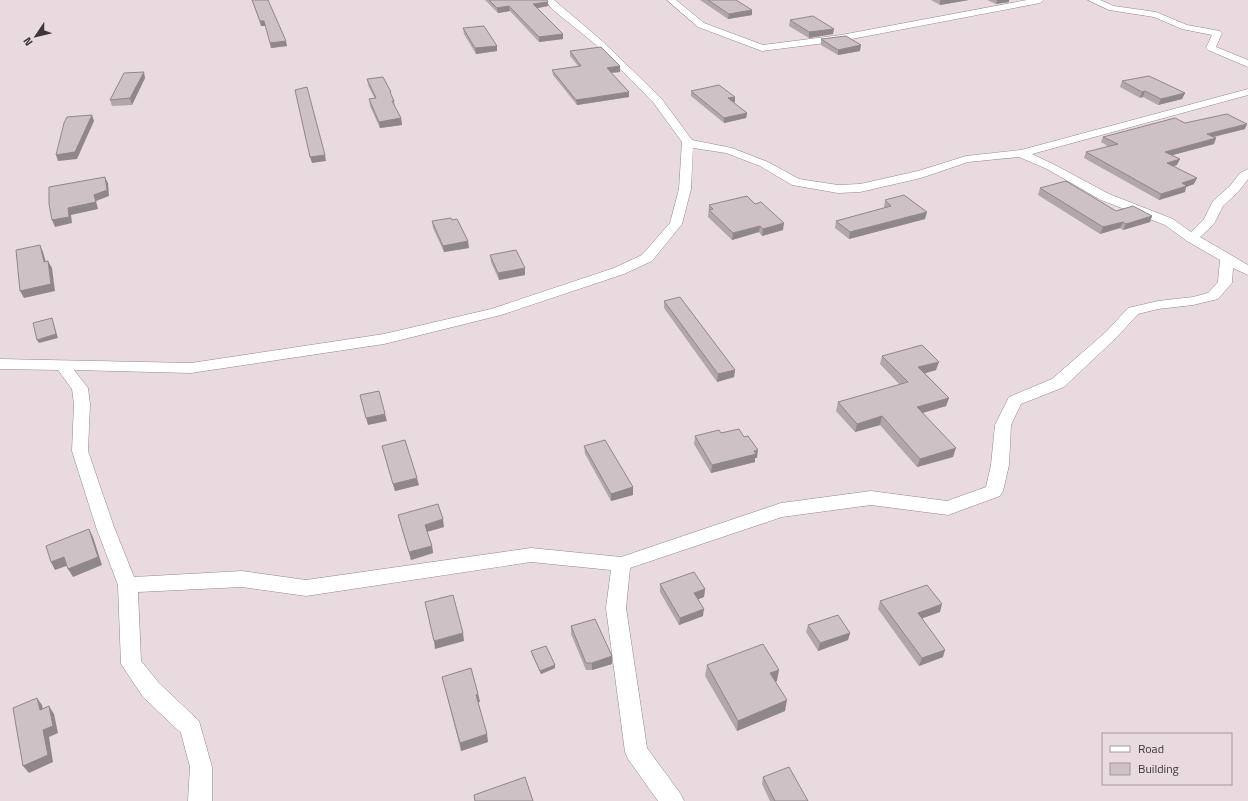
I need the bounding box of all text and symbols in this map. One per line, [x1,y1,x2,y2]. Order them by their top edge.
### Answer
north arrow [16,16,56,56]
text: N [19,34,37,49]
legend [1102,733,1232,785]
text: Road [1138,739,1164,758]
text: Building [1138,759,1179,778]

